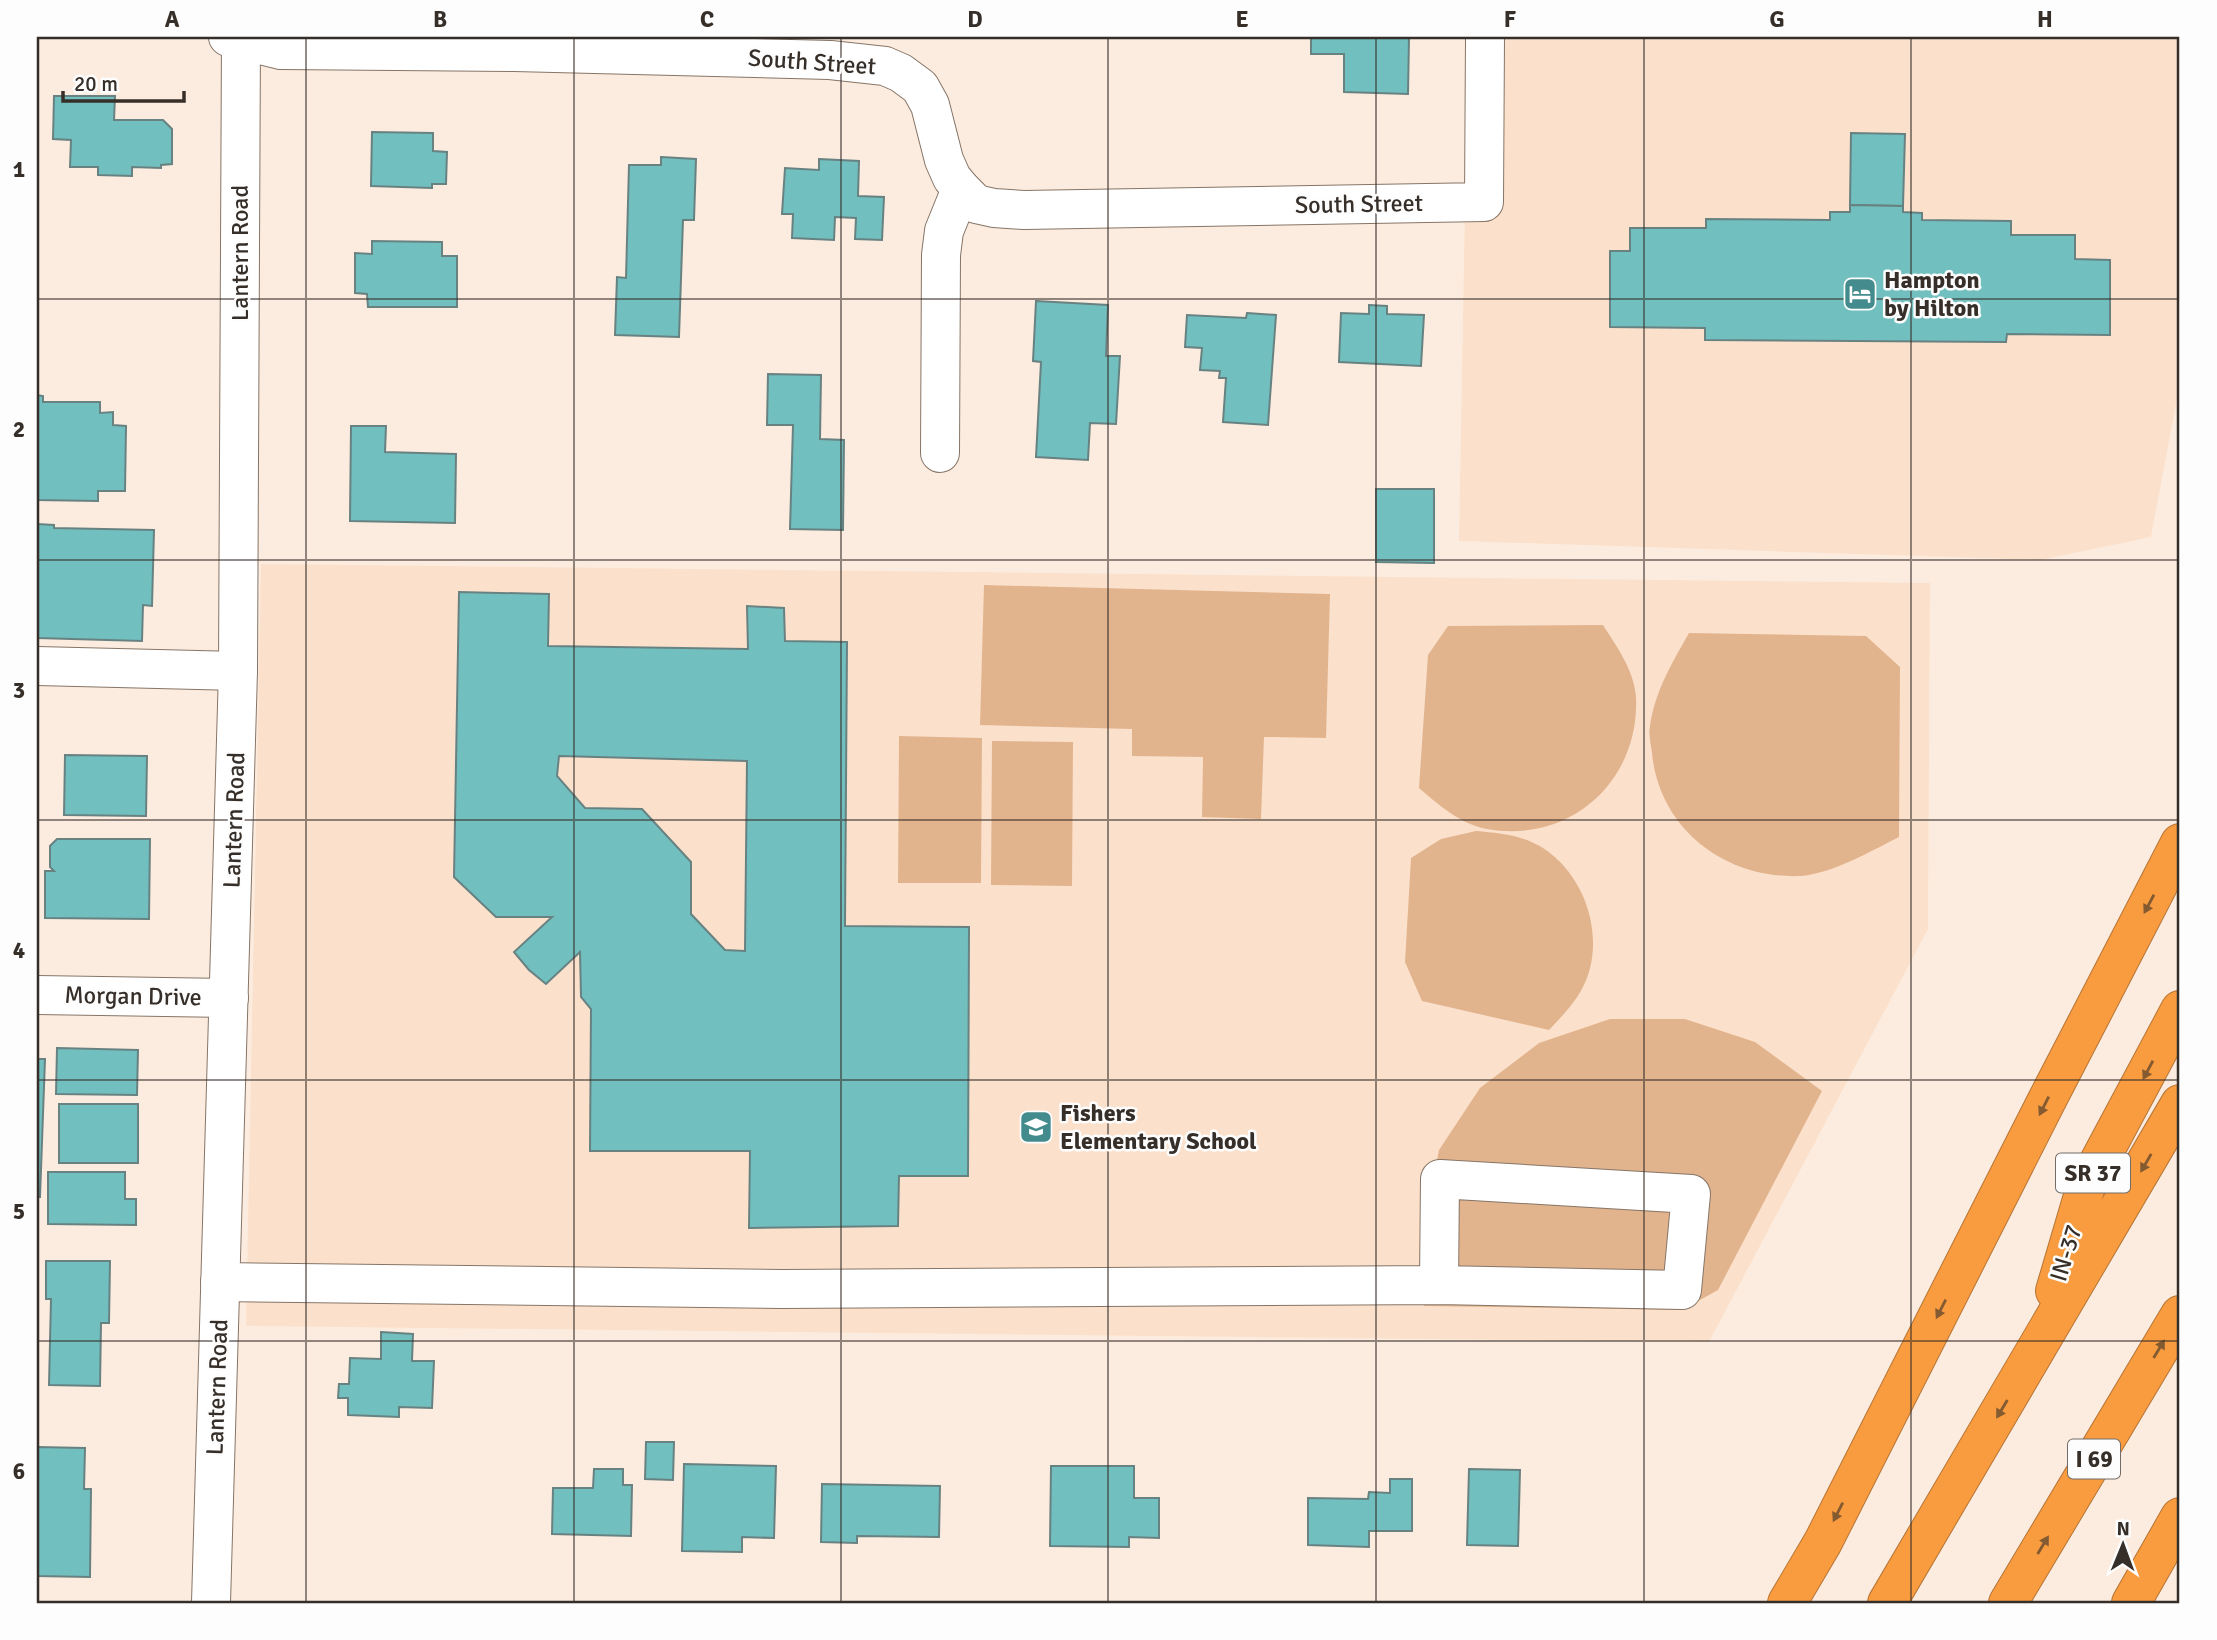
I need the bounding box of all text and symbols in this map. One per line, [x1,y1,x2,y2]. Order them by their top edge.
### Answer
text: A [165,5,180,34]
text: B [433,5,447,34]
text: C [700,5,714,34]
text: D [967,5,983,34]
text: E [1235,5,1249,34]
text: F [1504,5,1516,34]
text: G [1769,5,1785,34]
text: H [2037,5,2053,34]
street label: South Street [747,43,877,81]
scale bar [63,60,184,104]
text: 20 m [74,71,118,97]
text: 1 [13,155,25,184]
street label: Lantern Road [225,185,255,321]
street label: South Street [1295,188,1423,220]
place label: Hampton by Hilton [1884,265,1980,323]
hotel icon: Hampton by Hilton [1841,275,1879,313]
text: 2 [13,415,25,444]
text: 3 [13,676,25,705]
street label: Lantern Road [217,751,251,889]
one-way arrow [2143,894,2154,914]
text: 4 [13,936,25,965]
street label: Morgan Drive [64,980,202,1012]
one-way arrow [2142,1060,2154,1080]
one-way arrow [2038,1096,2049,1116]
place label: Fishers Elementary School [1060,1098,1257,1156]
school or university icon: Fishers Elementary School [1017,1108,1055,1146]
one-way arrow [2140,1153,2152,1173]
road number: SR 37 [2056,1154,2130,1192]
text: 5 [13,1197,25,1226]
street label: IN-37 [2043,1221,2089,1285]
one-way arrow [1935,1299,1946,1319]
street label: Lantern Road [200,1318,234,1456]
one-way arrow [2153,1340,2166,1359]
one-way arrow [1996,1399,2009,1418]
road number: I 69 [2068,1440,2120,1478]
text: 6 [13,1457,25,1486]
one-way arrow [1833,1502,1844,1522]
north arrow [2088,1510,2158,1580]
text: N [2116,1517,2130,1541]
one-way arrow [2036,1535,2049,1554]

